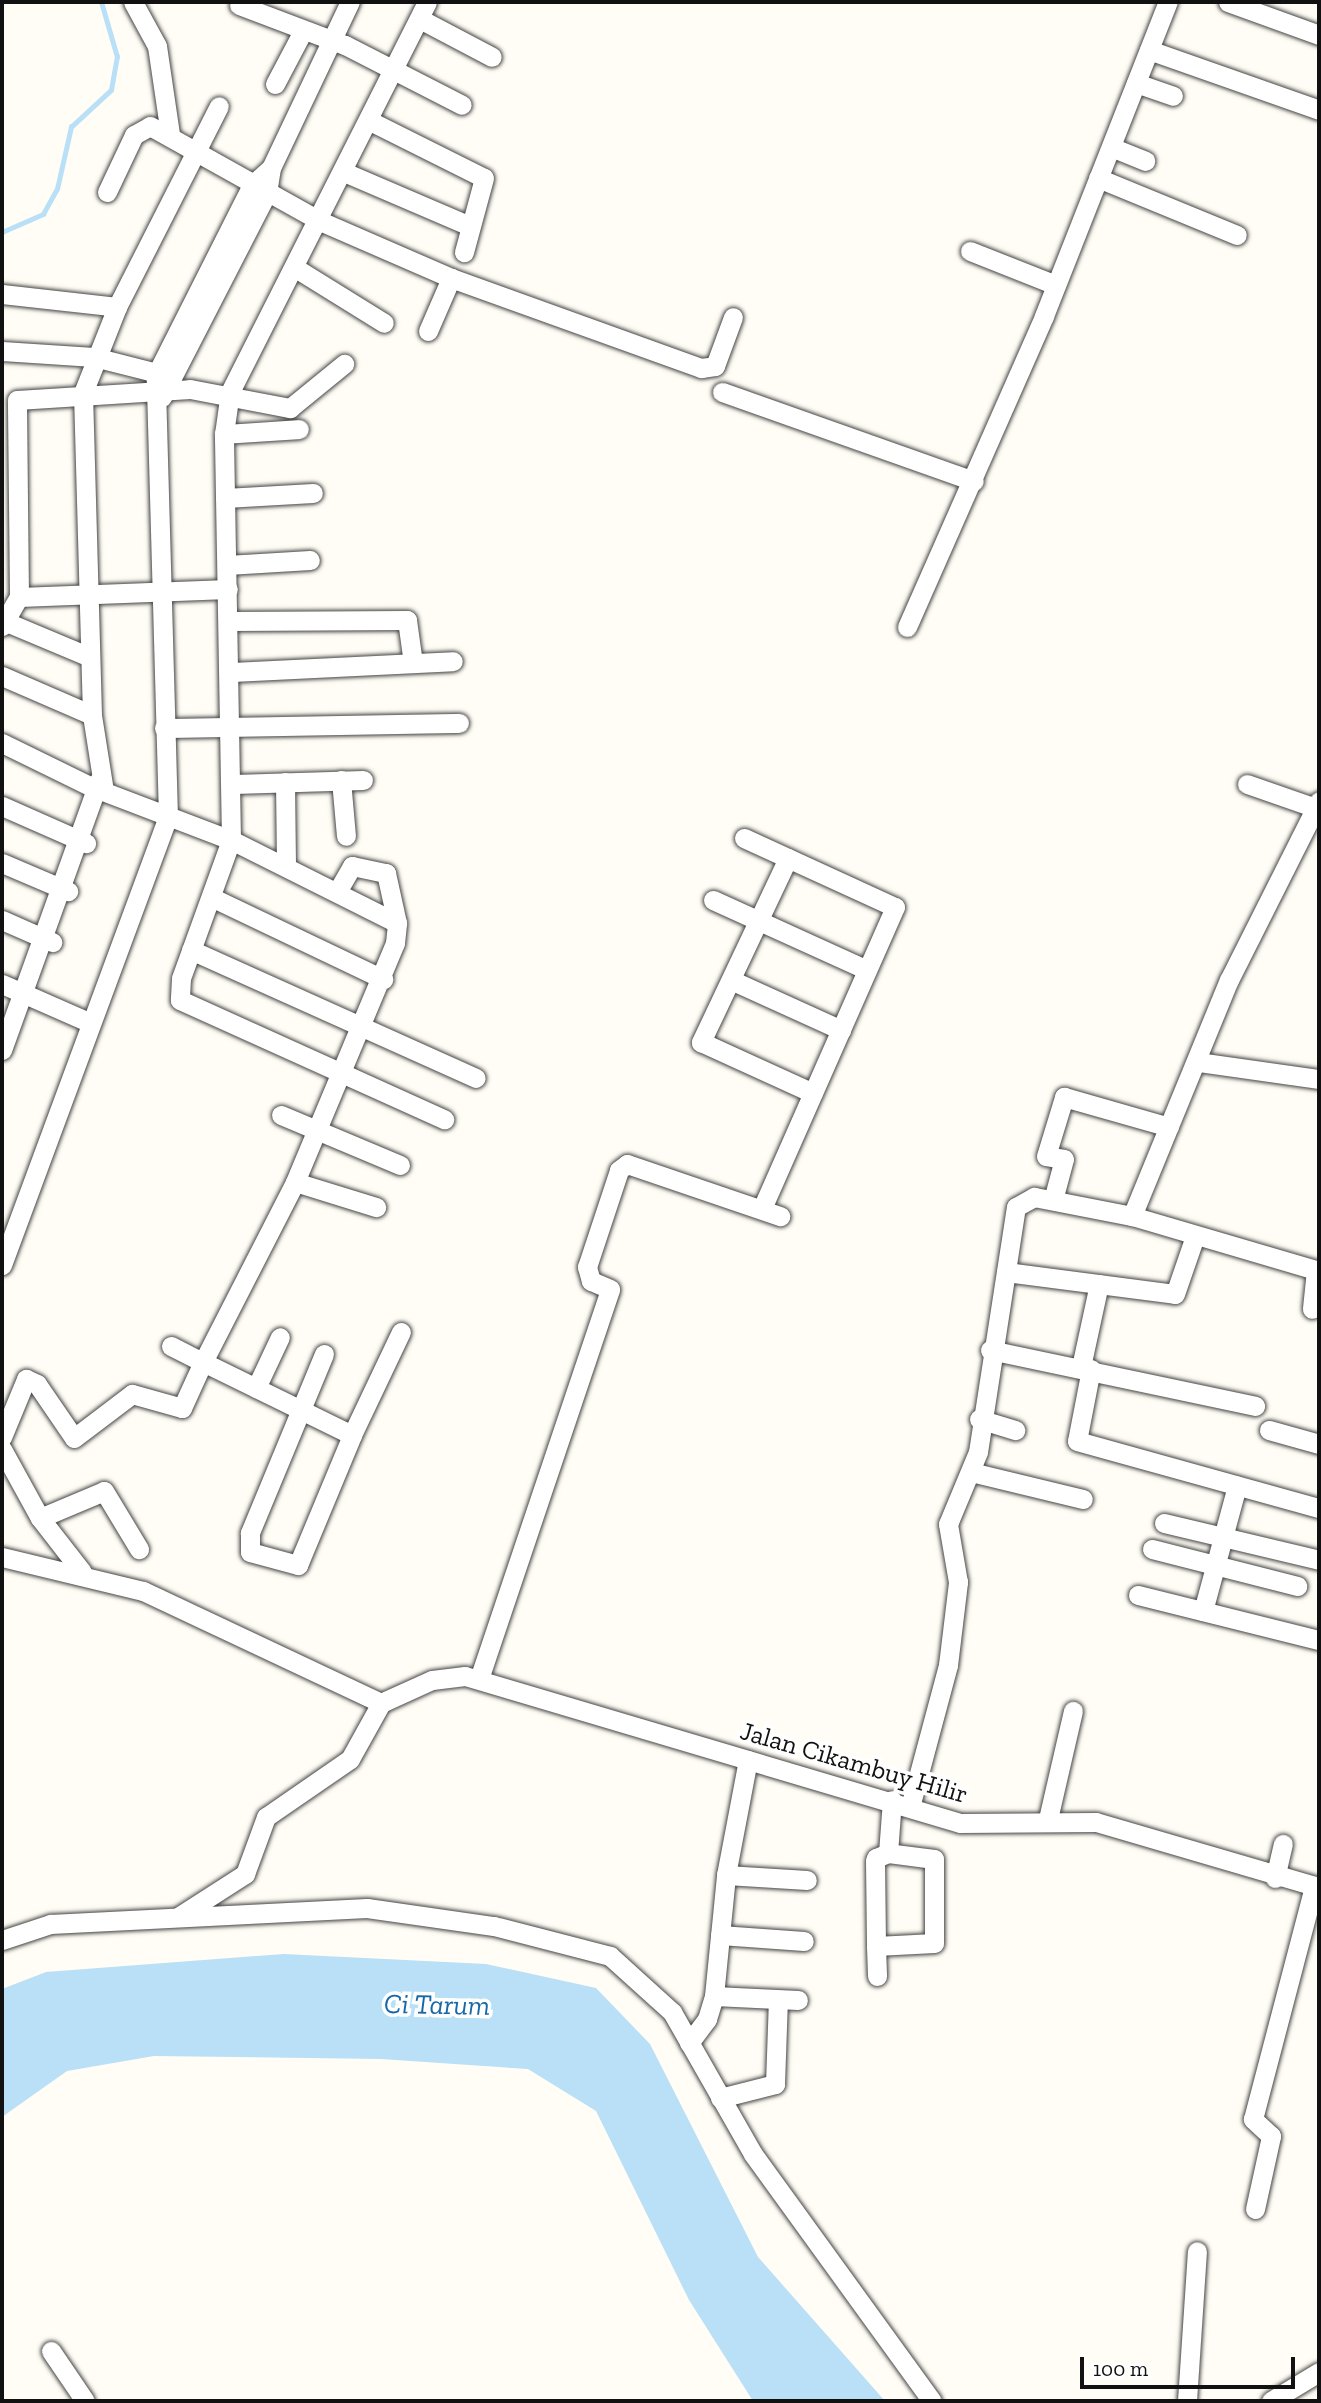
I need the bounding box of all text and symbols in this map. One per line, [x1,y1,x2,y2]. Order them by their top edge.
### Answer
street label: Jalan Cikambuy Hilir [736,1715,972,1811]
water label: Ci Tarum [383,1987,491,2023]
scale bar [1083,2344,1298,2388]
text: 100 m [1093,2356,1148,2381]

